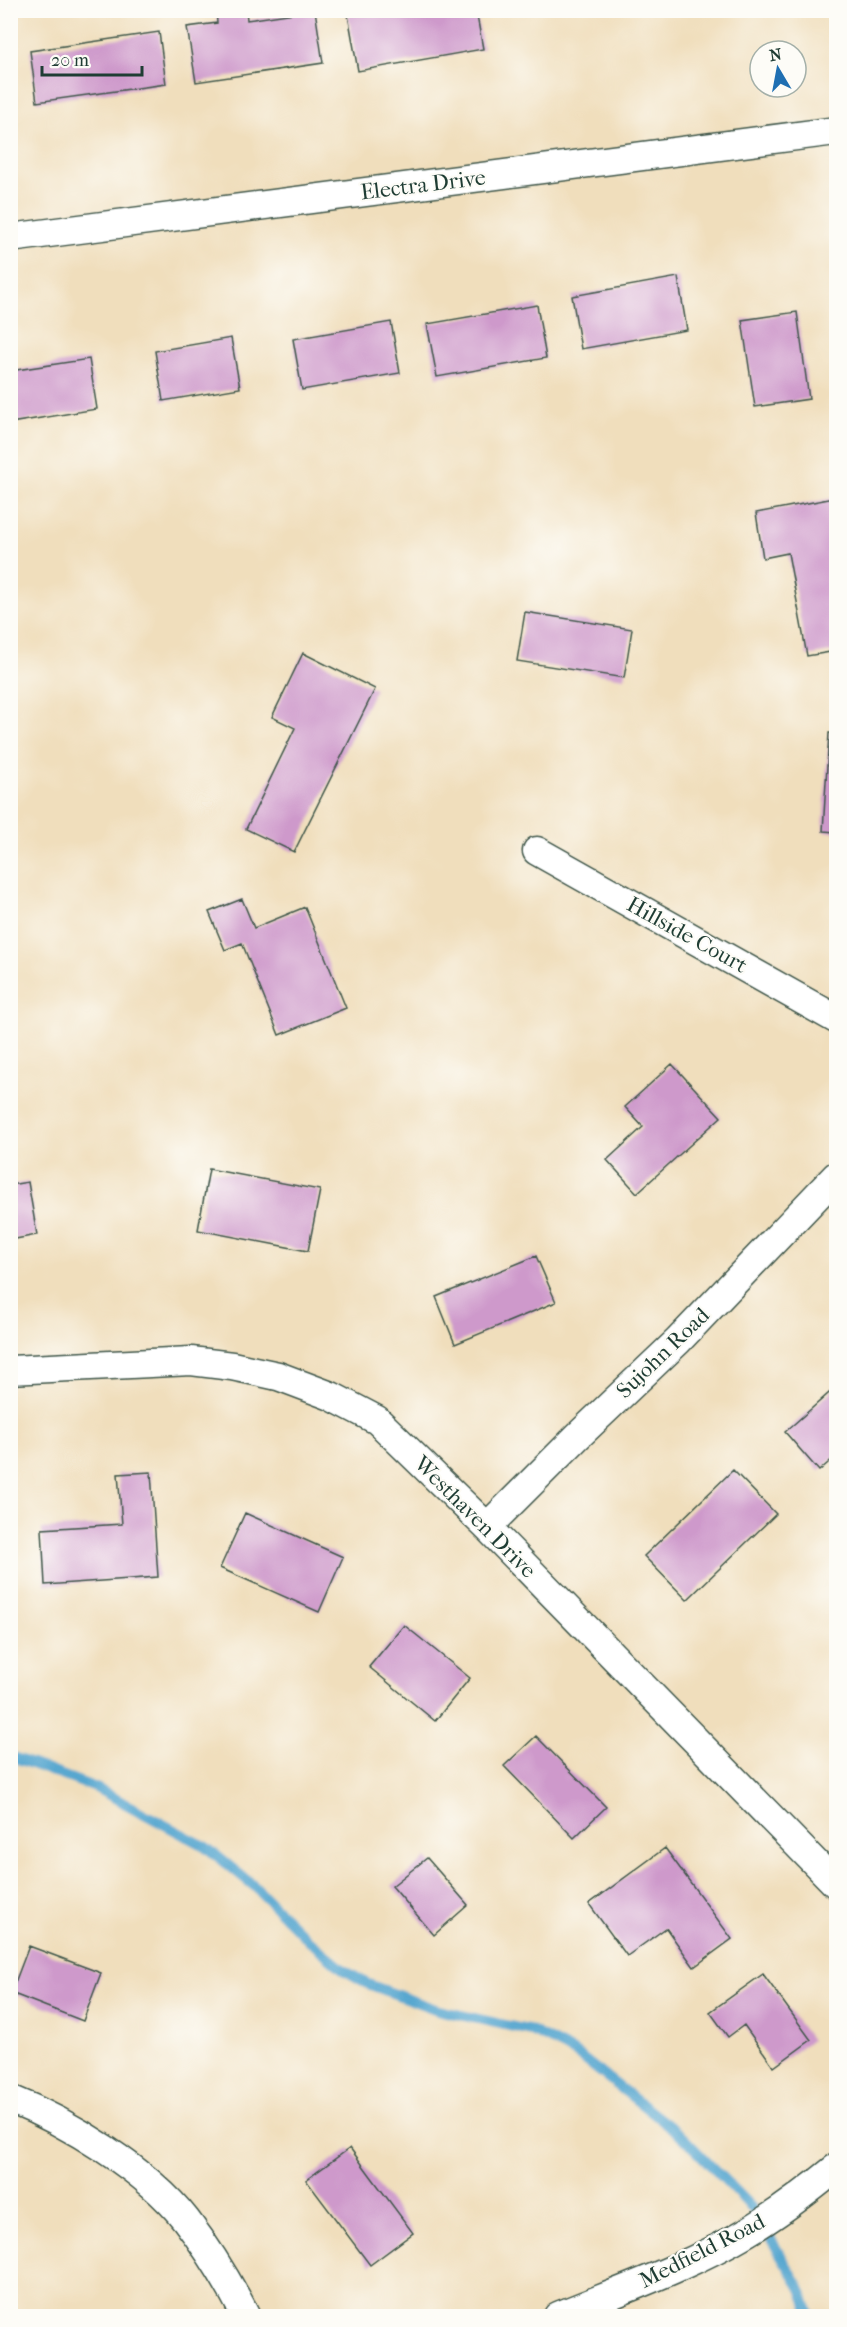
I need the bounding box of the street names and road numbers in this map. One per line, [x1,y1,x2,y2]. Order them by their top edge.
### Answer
street label: Electra Drive [359,164,487,206]
street label: Hillside Court [622,891,752,979]
street label: Sujohn Road [611,1302,716,1404]
street label: Westhaven Drive [408,1450,541,1583]
street label: Medfield Road [635,2208,770,2294]

